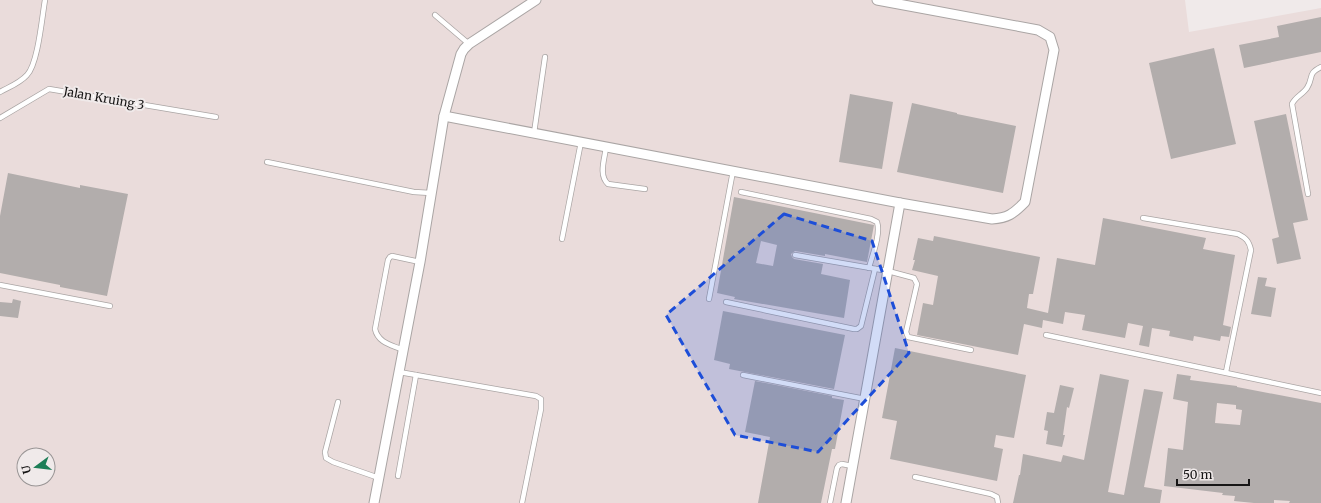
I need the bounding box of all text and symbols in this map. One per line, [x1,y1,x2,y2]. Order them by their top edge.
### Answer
street label: Jalan Kruing 3 [61,83,146,113]
north arrow [16,447,56,487]
scale bar [1177,461,1249,487]
text: U [18,463,34,475]
text: 50 m [1183,467,1212,482]

